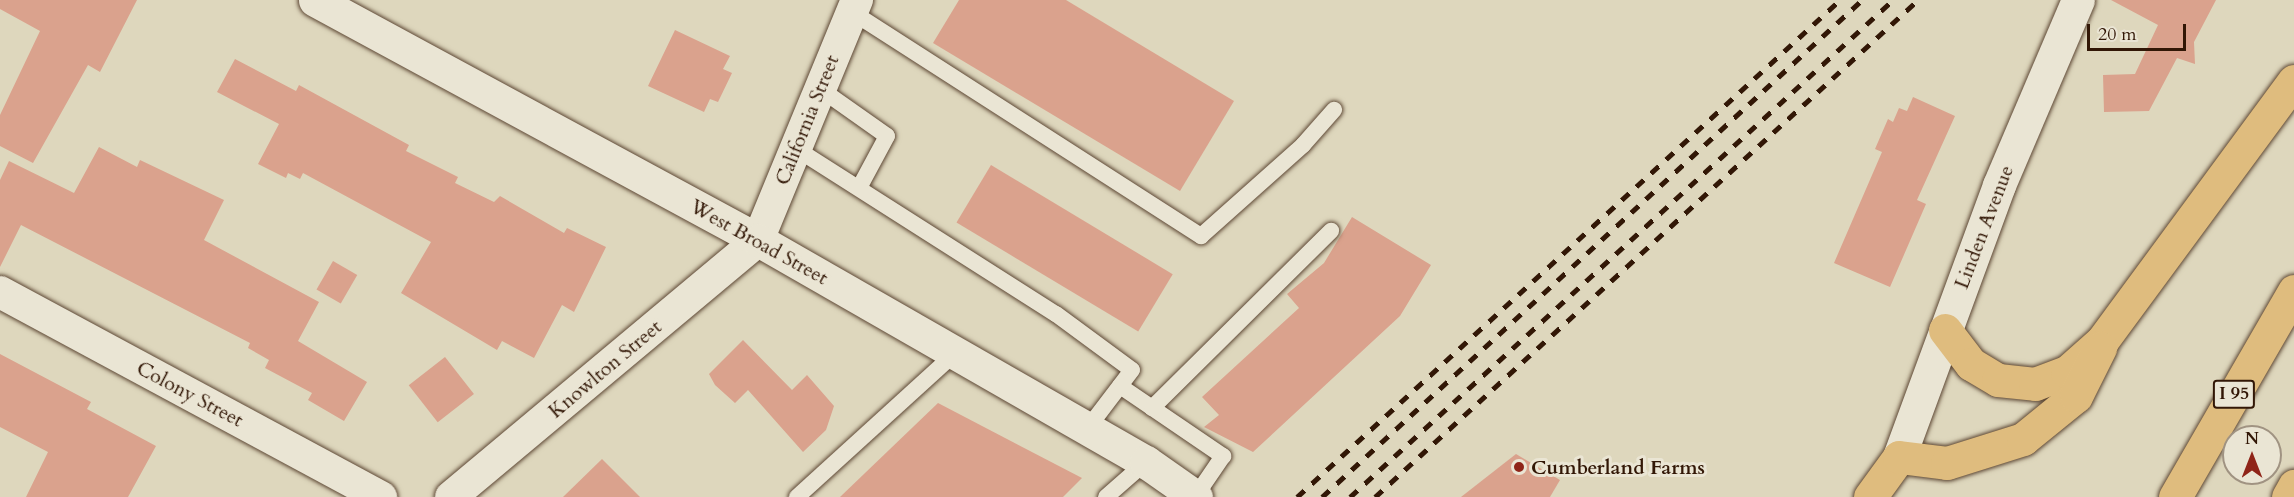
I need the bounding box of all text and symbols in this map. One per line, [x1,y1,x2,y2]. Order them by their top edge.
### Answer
scale bar [2090,12,2189,50]
text: 20 m [2098,22,2137,47]
street label: California Street [770,52,844,188]
street label: Linden Avenue [1949,162,2019,292]
street label: West Broad Street [686,194,832,290]
street label: Knowlton Street [544,315,666,423]
street label: Colony Street [133,356,247,432]
road number: I 95 [2212,379,2256,409]
north arrow [2222,425,2282,485]
text: N [2245,428,2259,450]
place label: Cumberland Farms [1531,455,1705,479]
marker: Cumberland Farms [1512,460,1526,474]

